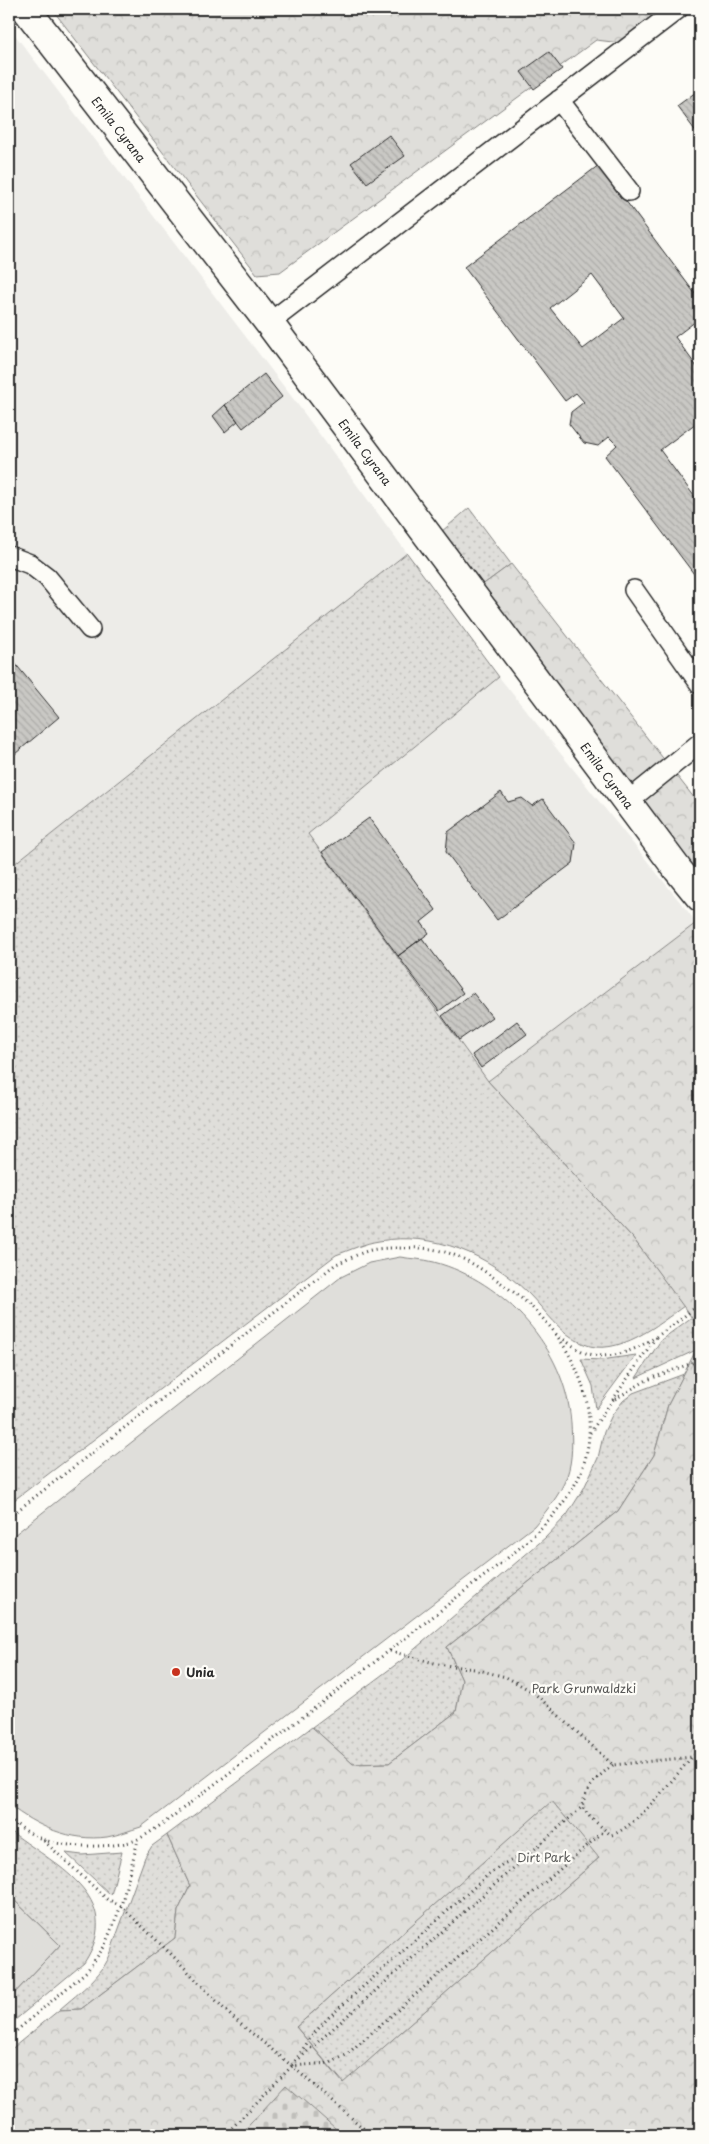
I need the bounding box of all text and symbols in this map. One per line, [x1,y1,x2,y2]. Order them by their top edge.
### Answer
street label: Emila Cyrana [88,92,151,166]
street label: Emila Cyrana [334,415,397,489]
street label: Emila Cyrana [576,738,638,813]
place label: Unia [186,1663,215,1681]
marker: Unia [170,1666,182,1678]
park label: Park Grunwaldzki [532,1679,636,1697]
park label: Dirt Park [517,1848,571,1866]

